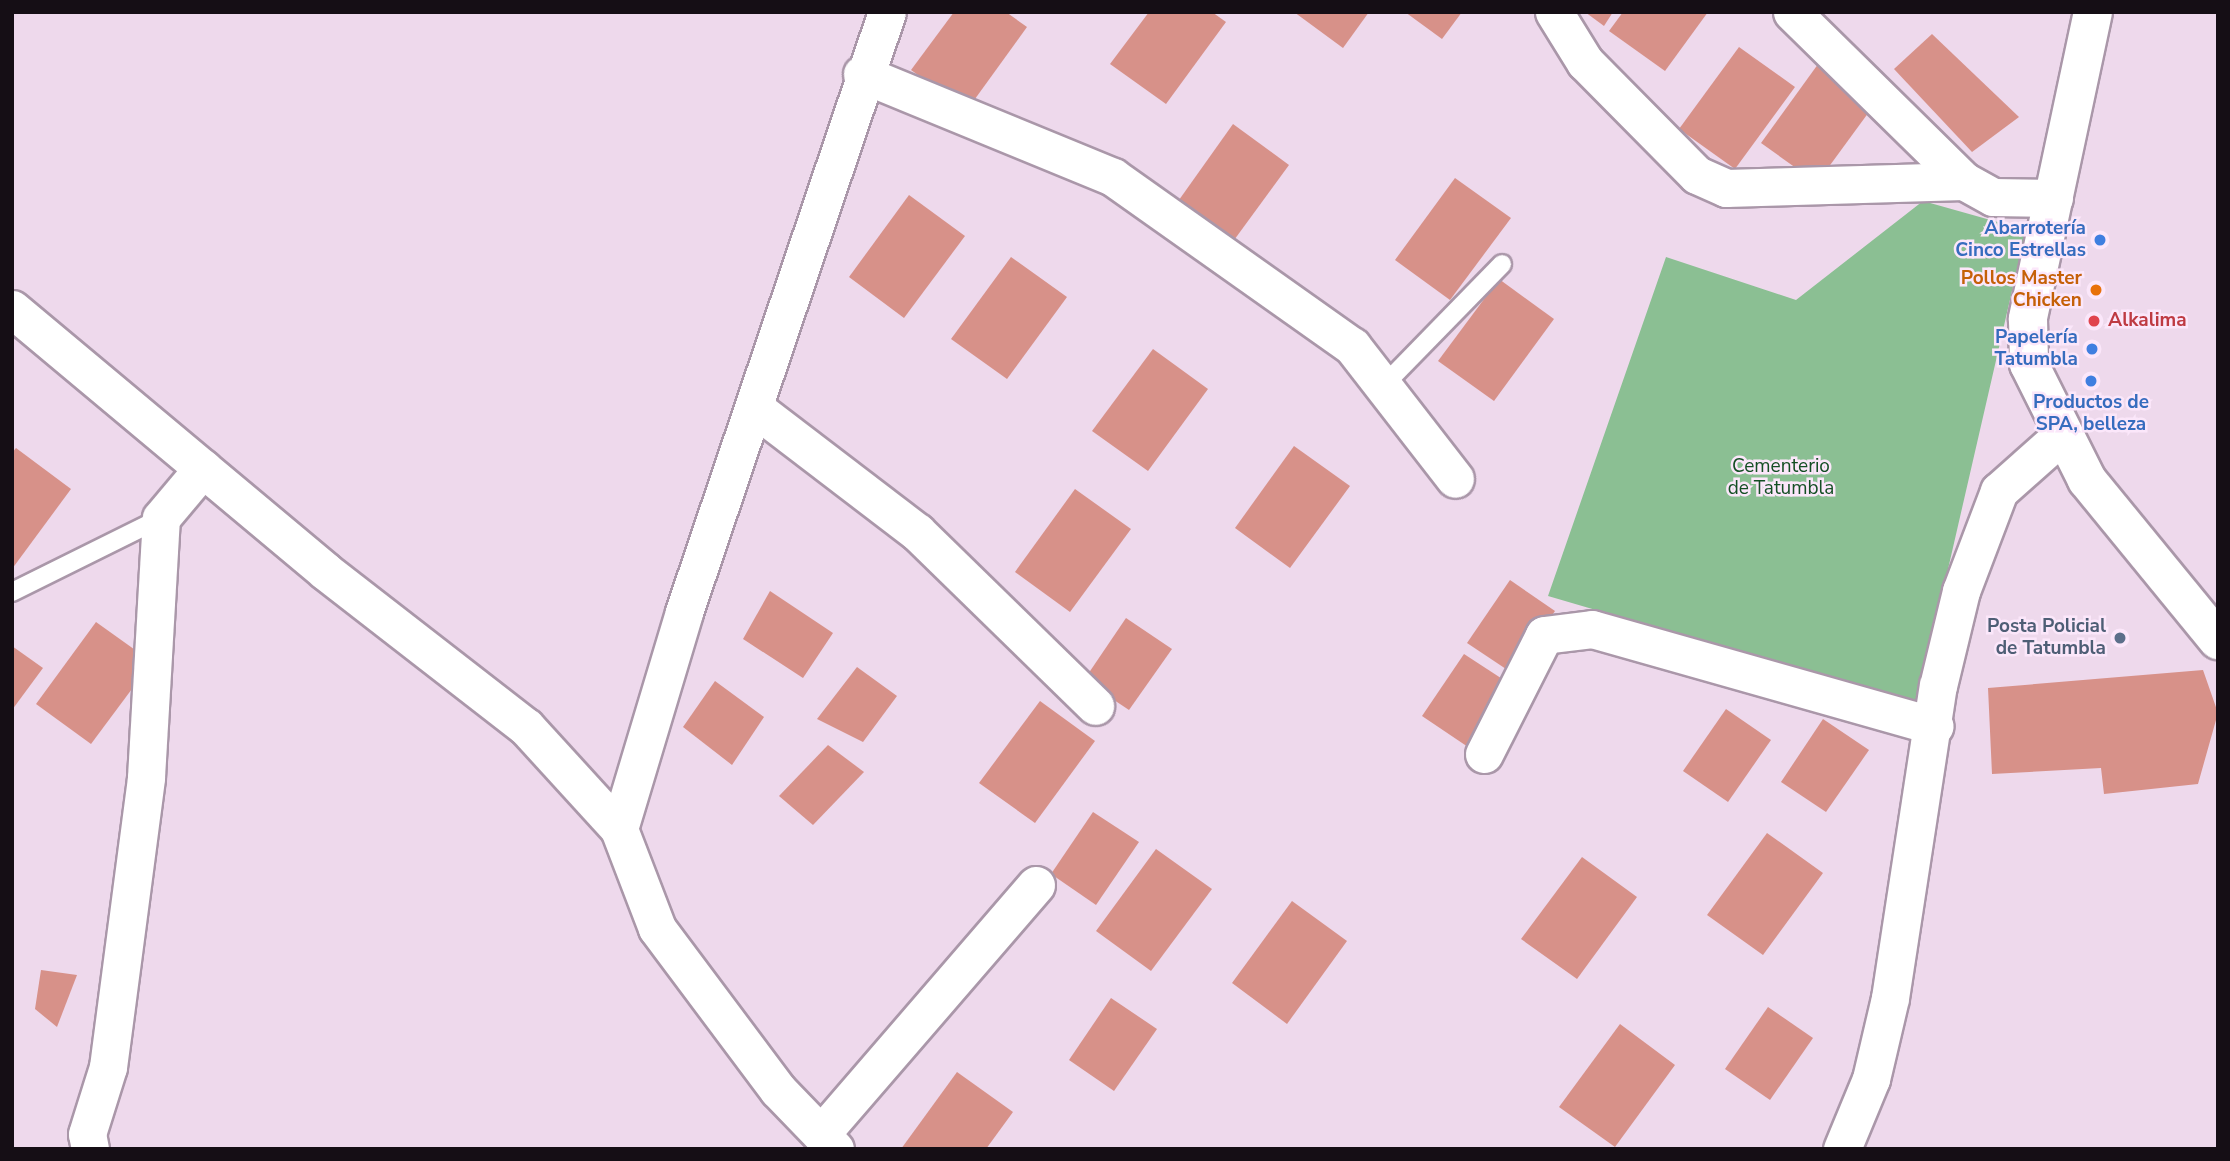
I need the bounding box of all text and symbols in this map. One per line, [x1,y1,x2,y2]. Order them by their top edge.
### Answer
place label: Abarrotería Cinco Estrellas [1955,218,2086,262]
marker: Abarrotería Cinco Estrellas [2092,232,2108,248]
place label: Pollos Master Chicken [1961,268,2082,312]
marker: Pollos Master Chicken [2088,282,2104,298]
place label: Alkalima [2108,310,2187,332]
marker: Alkalima [2086,313,2102,329]
place label: Papelería Tatumbla [1994,327,2078,371]
marker: Papelería Tatumbla [2084,341,2100,357]
marker: Productos de SPA, belleza [2083,373,2099,389]
place label: Productos de SPA, belleza [2033,392,2149,436]
park label: Cementerio de Tatumbla [1728,456,1834,500]
place label: Posta Policial de Tatumbla [1987,616,2106,660]
marker: Posta Policial de Tatumbla [2112,630,2128,646]

